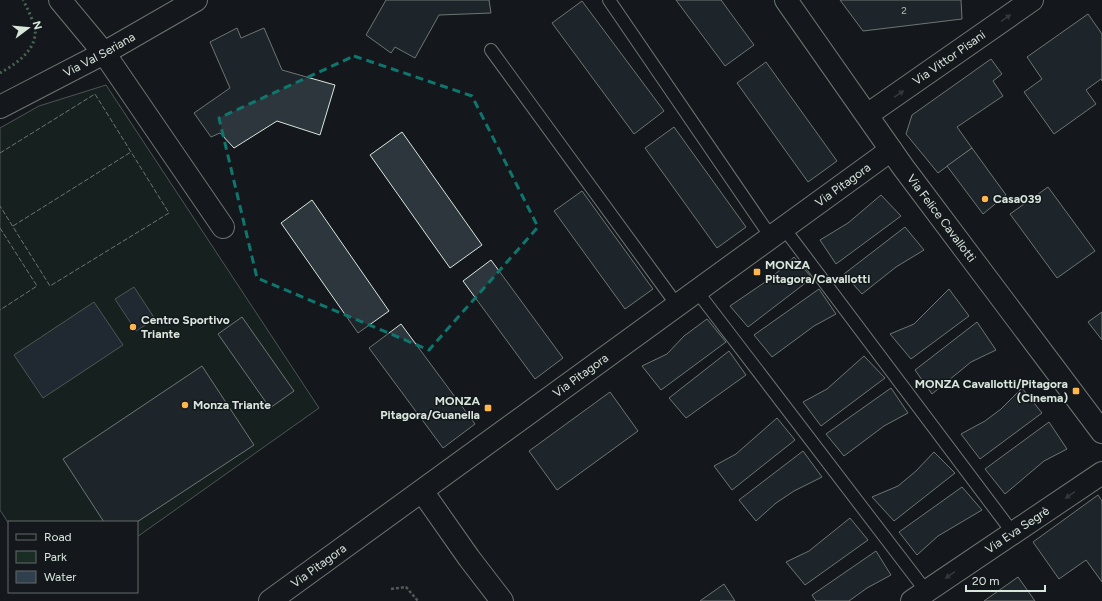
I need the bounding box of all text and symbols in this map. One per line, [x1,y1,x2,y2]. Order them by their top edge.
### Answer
house number: 2 [901,4,907,17]
north arrow [8,8,48,48]
one-way arrow [1000,14,1011,23]
text: N [30,19,45,31]
street label: Via Vittor Pisani [910,28,988,88]
street label: Via Val Seriana [61,30,137,80]
one-way arrow [894,90,905,98]
street label: Via Pitagora [813,160,873,210]
street label: Via Felice Cavallotti [904,172,979,265]
place label: Casa039 [993,192,1042,206]
marker: Casa039 [980,194,990,204]
place label: MONZA Pitagora/Cavallotti [765,258,870,286]
marker: MONZA Pitagora/Cavallotti [752,267,762,277]
place label: Centro Sportivo Triante [141,313,230,341]
marker: Centro Sportivo Triante [128,322,138,332]
street label: Via Pitagora [550,351,611,400]
place label: MONZA Cavallotti/Pitagora (Cinema) [915,377,1068,405]
marker: MONZA Cavallotti/Pitagora (Cinema) [1071,386,1081,396]
place label: MONZA Pitagora/Guanella [380,394,480,422]
place label: Monza Triante [193,398,271,412]
marker: Monza Triante [180,400,190,410]
marker: MONZA Pitagora/Guanella [483,403,493,413]
one-way arrow [1064,491,1075,499]
street label: Via Eva Segrè [983,503,1052,557]
legend [8,521,138,593]
text: Road [44,530,72,544]
street label: Via Pitagora [288,541,349,590]
text: Park [44,550,67,564]
scale bar [966,567,1045,593]
text: Water [44,570,76,584]
one-way arrow [945,571,955,579]
text: 20 m [972,574,1000,588]

